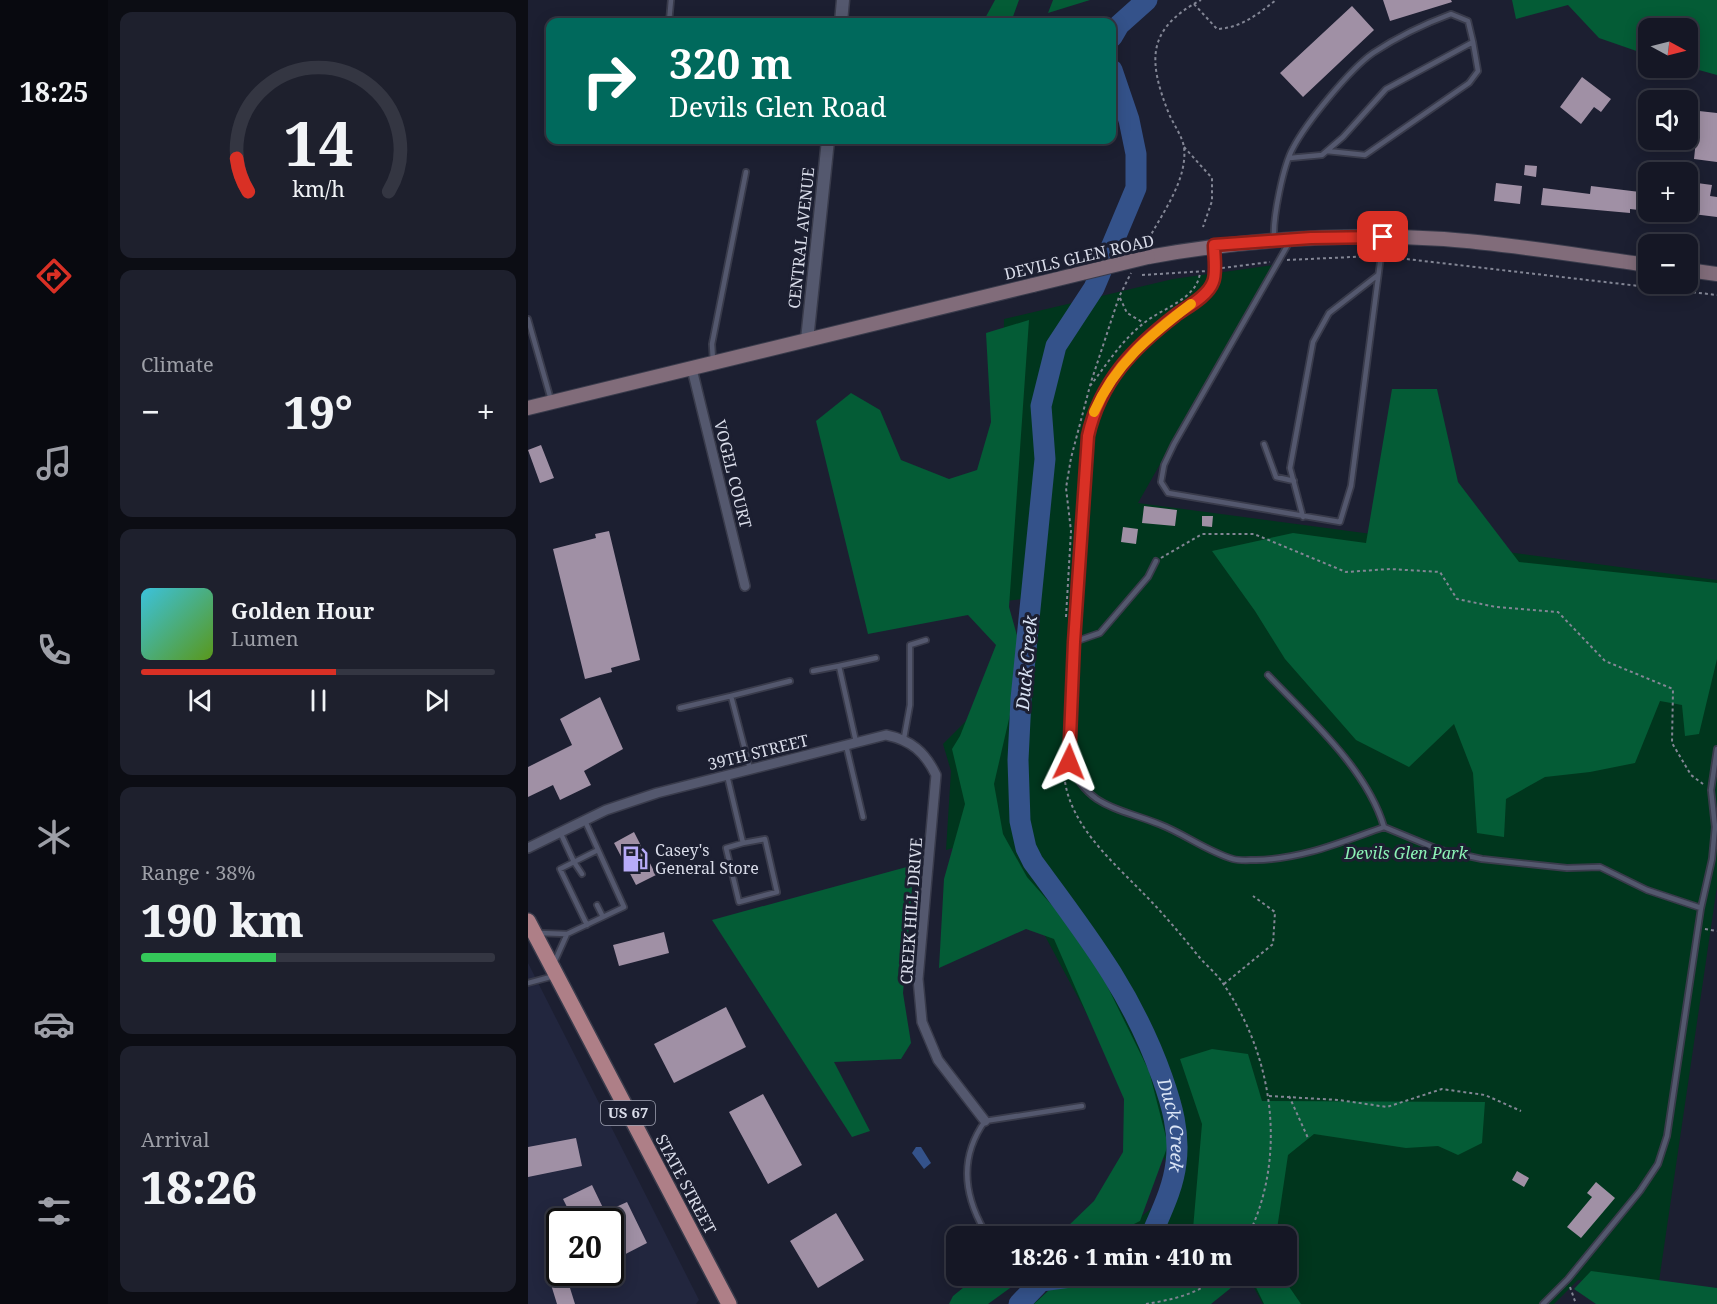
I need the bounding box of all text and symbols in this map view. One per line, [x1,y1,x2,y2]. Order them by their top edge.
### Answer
north arrow [1638,18,1698,78]
map controls [1638,18,1698,294]
text: 320 m [669,34,793,91]
icon: right [570,42,648,120]
text: 18:25 [19,73,89,110]
text: Devils Glen Road [669,88,887,125]
button: sound [1638,90,1698,150]
text: 14 [283,99,353,184]
button: + [1638,162,1698,222]
street label: CENTRAL AVENUE [783,166,819,310]
text: km/h [292,175,345,204]
pin [1357,211,1408,262]
icon: arrive [1366,220,1399,253]
street label: DEVILS GLEN ROAD [1002,229,1156,285]
button: − [1638,234,1698,294]
icon: directions [33,255,75,297]
text: Climate [141,351,214,378]
text: 19° [284,381,353,442]
text: − [141,389,160,434]
text: + [477,389,495,434]
street label: VOGEL COURT [709,417,757,531]
icon: music [33,442,75,484]
text: Golden Hour [231,595,374,625]
water label: Duck Creek [1010,614,1042,712]
text: Lumen [231,625,299,652]
icon: phone [33,629,75,671]
icon: previous [184,684,217,717]
icon: pause [302,684,335,717]
icon: next [420,684,453,717]
street label: 39TH STREET [705,729,811,775]
position arrow [1037,730,1101,794]
icon: climate [33,816,75,858]
street label: CREEK HILL DRIVE [895,837,927,985]
place label: Casey's General Store [655,839,759,879]
park label: Devils Glen Park [1343,842,1468,864]
fuel station icon: Casey's General Store [620,844,650,874]
text: Range · 38% [141,859,255,886]
text: 190 km [141,889,304,950]
icon: car [33,1003,75,1045]
water label: Duck Creek [1152,1074,1190,1174]
road number: US 67 [601,1101,655,1125]
text: Arrival [141,1126,209,1153]
street label: STATE STREET [650,1130,722,1238]
text: 18:26 [141,1156,257,1217]
icon: filters [33,1190,75,1232]
speed limit sign: 20 [546,1208,624,1286]
text: 18:26 · 1 min · 410 m [1011,1241,1232,1271]

